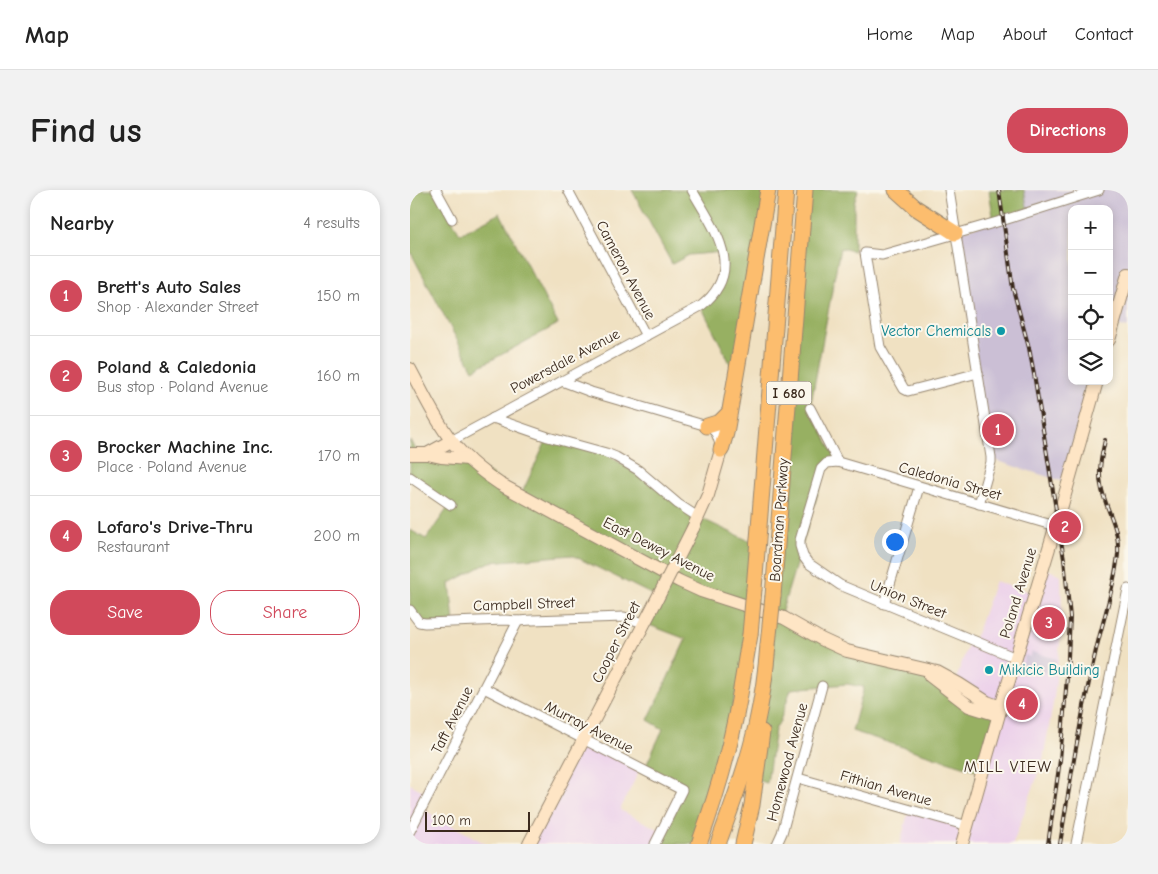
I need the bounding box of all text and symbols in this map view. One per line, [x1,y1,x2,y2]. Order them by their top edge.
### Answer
text: Map [25,21,69,49]
text: Home [866,24,913,45]
text: Map [941,24,975,45]
text: About [1003,24,1047,45]
text: Contact [1075,24,1133,45]
button: Directions [1007,108,1128,153]
text: Find us [30,110,142,151]
map controls [1068,205,1113,385]
button: + [1068,205,1113,250]
text: Nearby [50,211,114,235]
text: 4 results [303,214,360,232]
street label: Cameron Avenue [592,217,660,323]
button: − [1068,250,1113,295]
text: Brett's Auto Sales [97,276,241,298]
text: 1 [63,287,69,305]
text: 150 m [317,287,360,305]
button: locate [1068,295,1113,340]
text: Shop · Alexander Street [97,298,258,316]
place label: Vector Chemicals [881,322,991,340]
street label: Powersdale Avenue [507,324,623,397]
marker: Vector Chemicals [995,325,1007,337]
button: layers [1068,340,1113,385]
text: Poland & Caledonia [97,356,256,378]
text: 2 [62,367,70,385]
text: 160 m [317,367,360,385]
text: Bus stop · Poland Avenue [97,378,268,396]
road number: I 680 [766,382,812,404]
pin: 1 [982,411,1014,449]
text: Brocker Machine Inc. [97,436,273,458]
text: 3 [62,447,70,465]
text: 170 m [318,447,360,465]
street label: Boardman Parkway [766,457,792,582]
text: Place · Poland Avenue [97,458,247,476]
street label: Caledonia Street [897,458,1004,504]
pin: 2 [1049,508,1081,546]
street label: East Dewey Avenue [600,513,718,585]
text: Lofaro's Drive-Thru [97,516,253,538]
text: 4 [62,527,70,545]
text: 200 m [314,527,360,545]
your location [882,529,908,555]
text: Restaurant [97,538,169,556]
street label: Poland Avenue [996,545,1040,640]
street label: Union Street [867,576,950,623]
button: Save [50,590,200,635]
button: Share [210,590,360,635]
street label: Campbell Street [473,593,576,615]
street label: Cooper Street [588,598,645,686]
pin: 3 [1033,604,1065,642]
place label: Mikicic Building [999,661,1100,679]
marker: Mikicic Building [983,664,995,676]
street label: Taft Avenue [427,683,477,757]
pin: 4 [1006,685,1038,723]
street label: Murray Avenue [542,697,637,757]
street label: Homewood Avenue [763,700,812,823]
district label: MILL VIEW [964,758,1052,776]
street label: Fithian Avenue [838,766,934,810]
scale bar [425,809,530,832]
text: 100 m [432,812,471,829]

